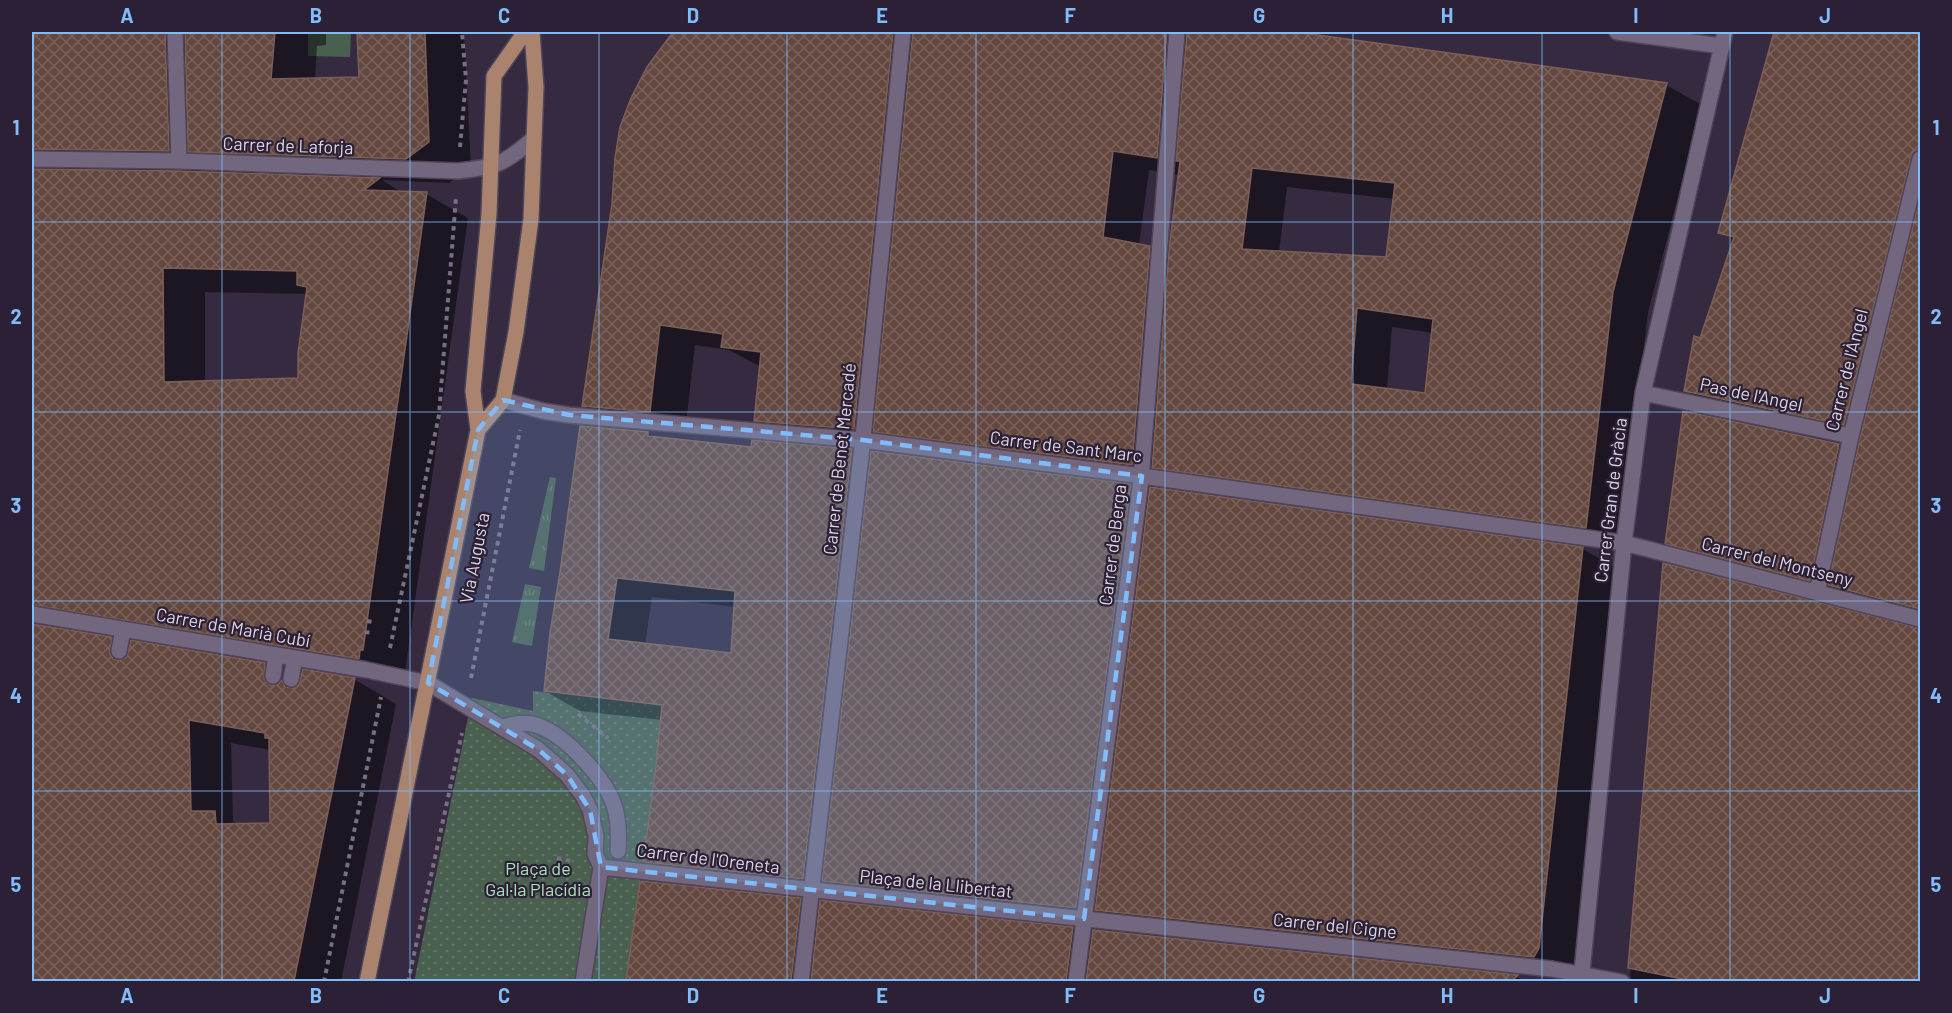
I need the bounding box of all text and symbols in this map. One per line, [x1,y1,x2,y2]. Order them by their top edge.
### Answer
text: A [120,3,134,27]
text: B [310,3,322,27]
text: C [498,3,510,27]
text: D [687,3,699,27]
text: E [876,3,888,27]
text: F [1064,3,1076,27]
text: G [1253,3,1265,27]
text: H [1441,3,1453,27]
text: I [1633,3,1639,27]
text: J [1819,3,1831,27]
text: 1 [12,115,20,139]
text: 1 [1932,115,1940,139]
street label: Carrer de Laforja [222,132,354,158]
text: 2 [10,304,22,328]
text: 2 [1930,304,1942,328]
street label: Carrer de l'Àngel [1820,306,1872,433]
street label: Carrer de Benet Mercadé [818,362,860,556]
street label: Pas de l'Angel [1698,372,1805,416]
street label: Carrer Gran de Gràcia [1589,416,1631,583]
street label: Carrer de Sant Marc [989,426,1143,466]
street label: Carrer de Berga [1094,483,1130,607]
text: 3 [11,493,21,517]
text: 3 [1931,493,1941,517]
street label: Via Augusta [454,510,494,605]
street label: Carrer del Montseny [1699,532,1855,590]
street label: Carrer de Marià Cubí [154,603,312,651]
text: 4 [10,683,22,707]
text: 4 [1930,683,1942,707]
street label: Carrer de l'Oreneta [635,838,781,878]
park label: Plaça de Gal·la Placídia [485,857,591,900]
street label: Plaça de la Llibertat [859,864,1014,902]
text: 5 [11,872,22,896]
text: 5 [1931,872,1942,896]
street label: Carrer del Cigne [1272,908,1398,942]
text: A [120,983,134,1007]
text: B [310,983,322,1007]
text: C [498,983,510,1007]
text: D [687,983,699,1007]
text: E [876,983,888,1007]
text: F [1064,983,1076,1007]
text: G [1253,983,1265,1007]
text: H [1441,983,1453,1007]
text: I [1633,983,1639,1007]
text: J [1819,983,1831,1007]

